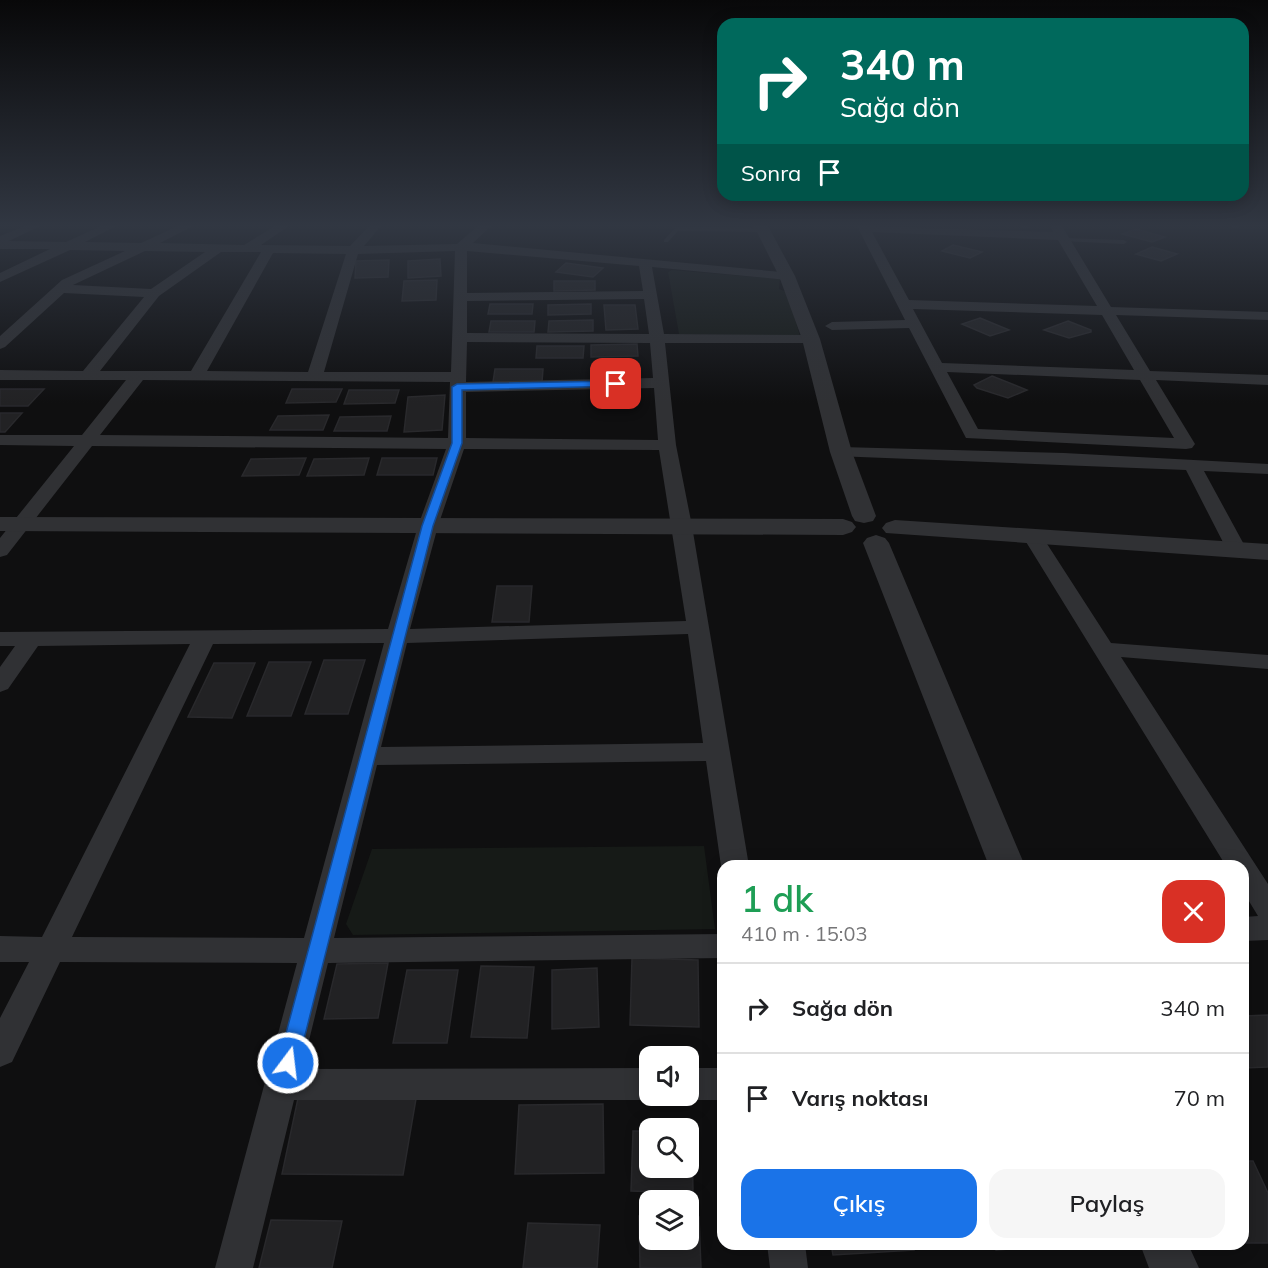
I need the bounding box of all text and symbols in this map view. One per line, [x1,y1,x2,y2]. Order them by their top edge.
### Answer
text: 340 m [840,38,965,91]
icon: right [741,42,819,120]
text: Sağa dön [840,90,960,124]
icon: arrive [813,156,846,189]
text: Sonra [741,159,801,187]
pin [590,358,641,409]
icon: arrive [599,367,632,400]
text: 1 dk [741,876,813,921]
button: close [1162,880,1225,943]
text: 410 m · 15:03 [741,921,867,946]
icon: right [741,992,774,1025]
text: Sağa dön [792,994,893,1022]
text: 340 m [1160,994,1225,1022]
position arrow [256,1031,320,1095]
map controls [639,1046,699,1250]
button: sound [639,1046,699,1106]
icon: arrive [741,1082,774,1115]
text: Varış noktası [792,1084,928,1112]
text: 70 m [1174,1084,1225,1112]
button: search [639,1118,699,1178]
button: Çıkış [741,1169,977,1238]
button: Paylaş [989,1169,1225,1238]
button: layers [639,1190,699,1250]

